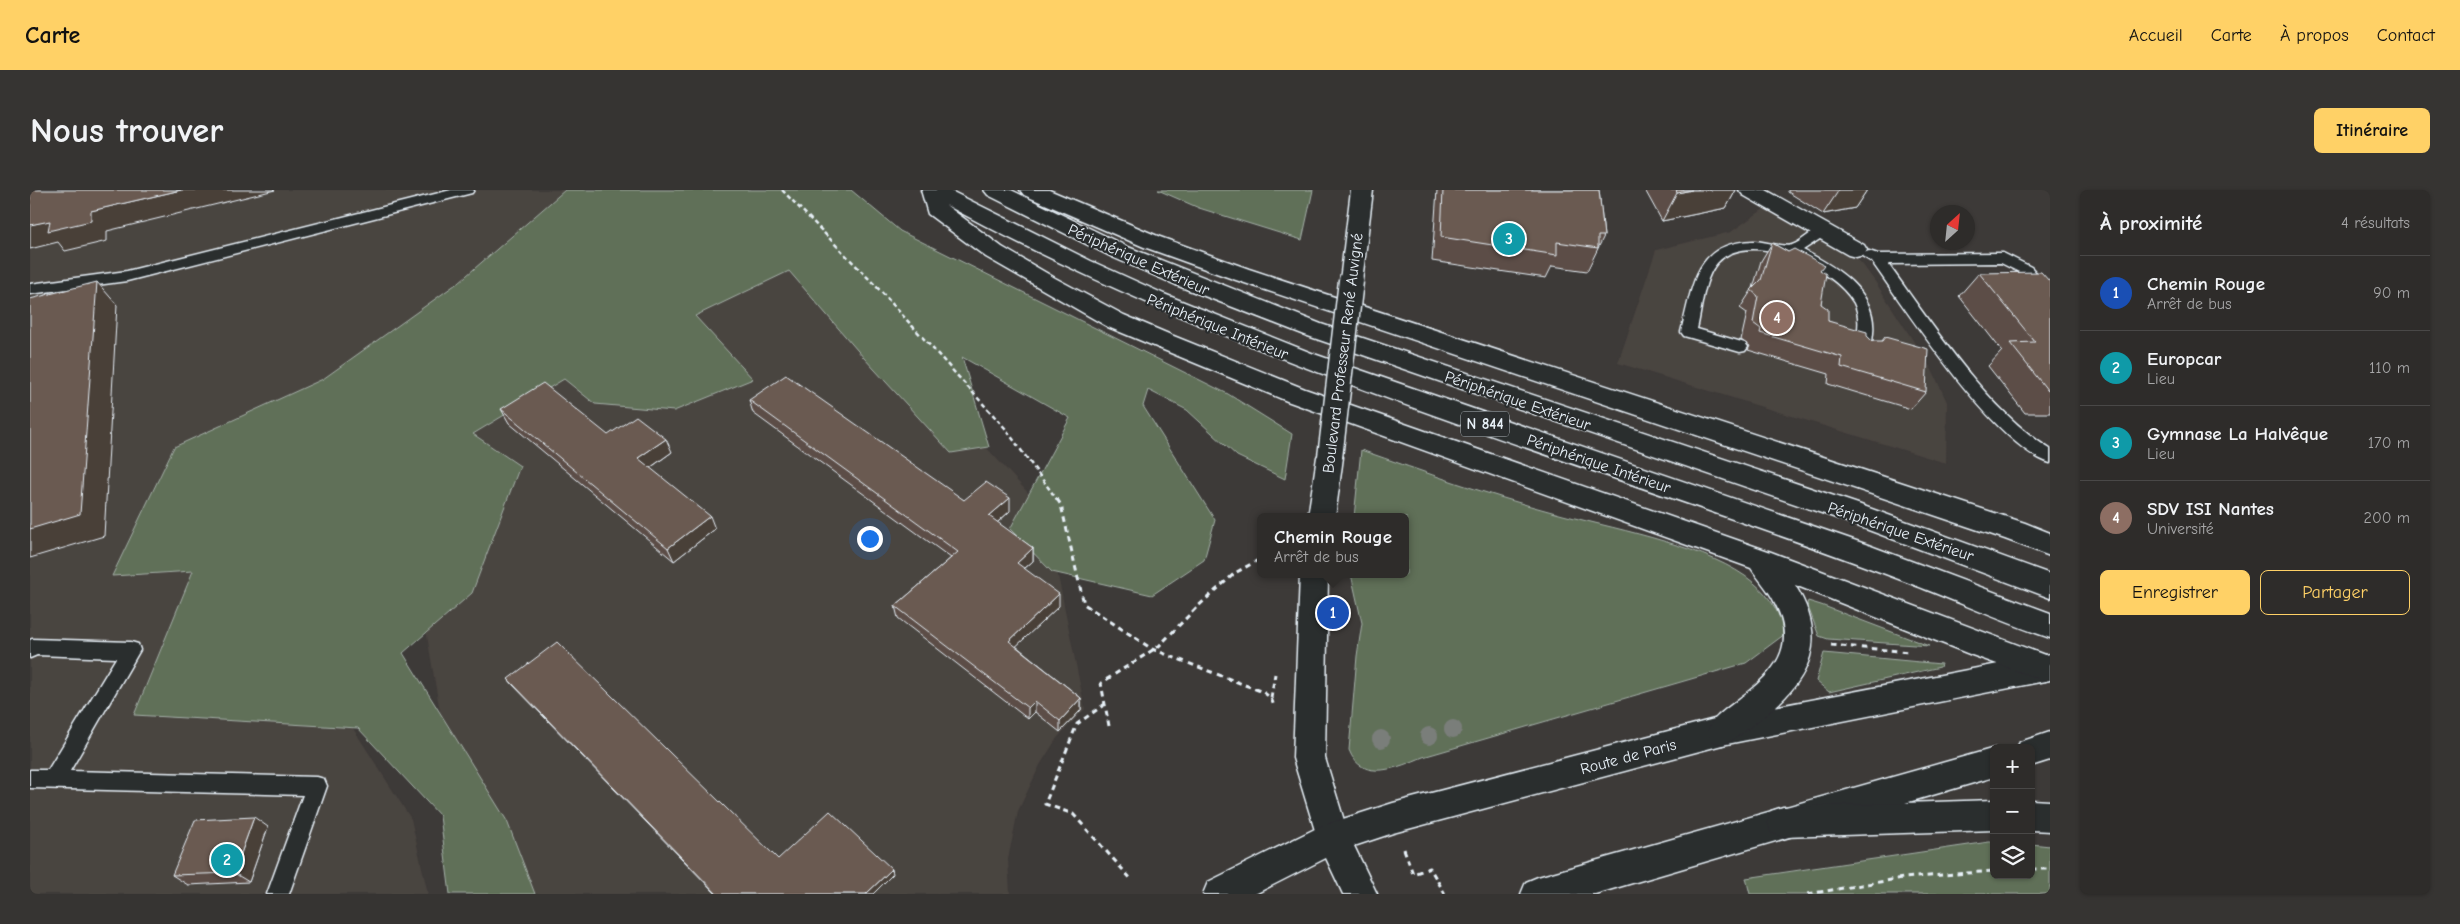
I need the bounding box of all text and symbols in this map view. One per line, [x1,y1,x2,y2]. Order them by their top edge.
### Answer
text: Carte [25,21,80,49]
text: Accueil [2129,25,2183,46]
text: Carte [2211,25,2252,46]
text: À propos [2280,25,2349,46]
text: Contact [2377,25,2435,46]
button: Itinéraire [2314,108,2430,153]
text: Nous trouver [30,110,223,151]
north arrow [1930,205,1975,250]
text: À proximité [2100,211,2202,235]
text: 4 résultats [2341,214,2410,232]
pin: 3 [1493,220,1525,258]
street label: Périphérique Extérieur [1065,221,1213,300]
street label: Boulevard Professeur René Auvigné [1319,232,1367,474]
text: Chemin Rouge [2147,273,2265,295]
text: 1 [2113,284,2119,302]
text: 90 m [2373,284,2410,302]
street label: Périphérique Intérieur [1144,290,1292,364]
text: Arrêt de bus [2147,295,2232,313]
pin: 4 [1761,299,1793,337]
text: Europcar [2147,348,2221,370]
text: 2 [2112,359,2120,377]
text: 110 m [2369,359,2410,377]
street label: Périphérique Extérieur [1442,368,1594,435]
text: Lieu [2147,370,2175,388]
road number: N 844 [1461,412,1509,436]
text: Gymnase La Halvêque [2147,423,2328,445]
street label: Périphérique Intérieur [1524,431,1674,497]
text: 3 [2112,434,2120,452]
text: 170 m [2368,434,2410,452]
text: Lieu [2147,445,2175,463]
text: SDV ISI Nantes [2147,498,2274,520]
street label: Périphérique Extérieur [1825,499,1977,566]
text: 4 [2112,509,2120,527]
text: 200 m [2364,509,2410,527]
popup [1257,513,1409,578]
text: Université [2147,520,2214,538]
your location [857,526,883,552]
text: Chemin Rouge [1274,526,1392,548]
text: Arrêt de bus [1274,548,1359,566]
button: Enregistrer [2100,570,2250,615]
button: Partager [2260,570,2410,615]
pin: 1 [1317,594,1349,632]
street label: Route de Paris [1578,735,1678,778]
map controls [1990,744,2035,879]
button: + [1990,744,2035,789]
button: − [1990,789,2035,834]
button: layers [1990,834,2035,879]
pin: 2 [211,841,243,879]

